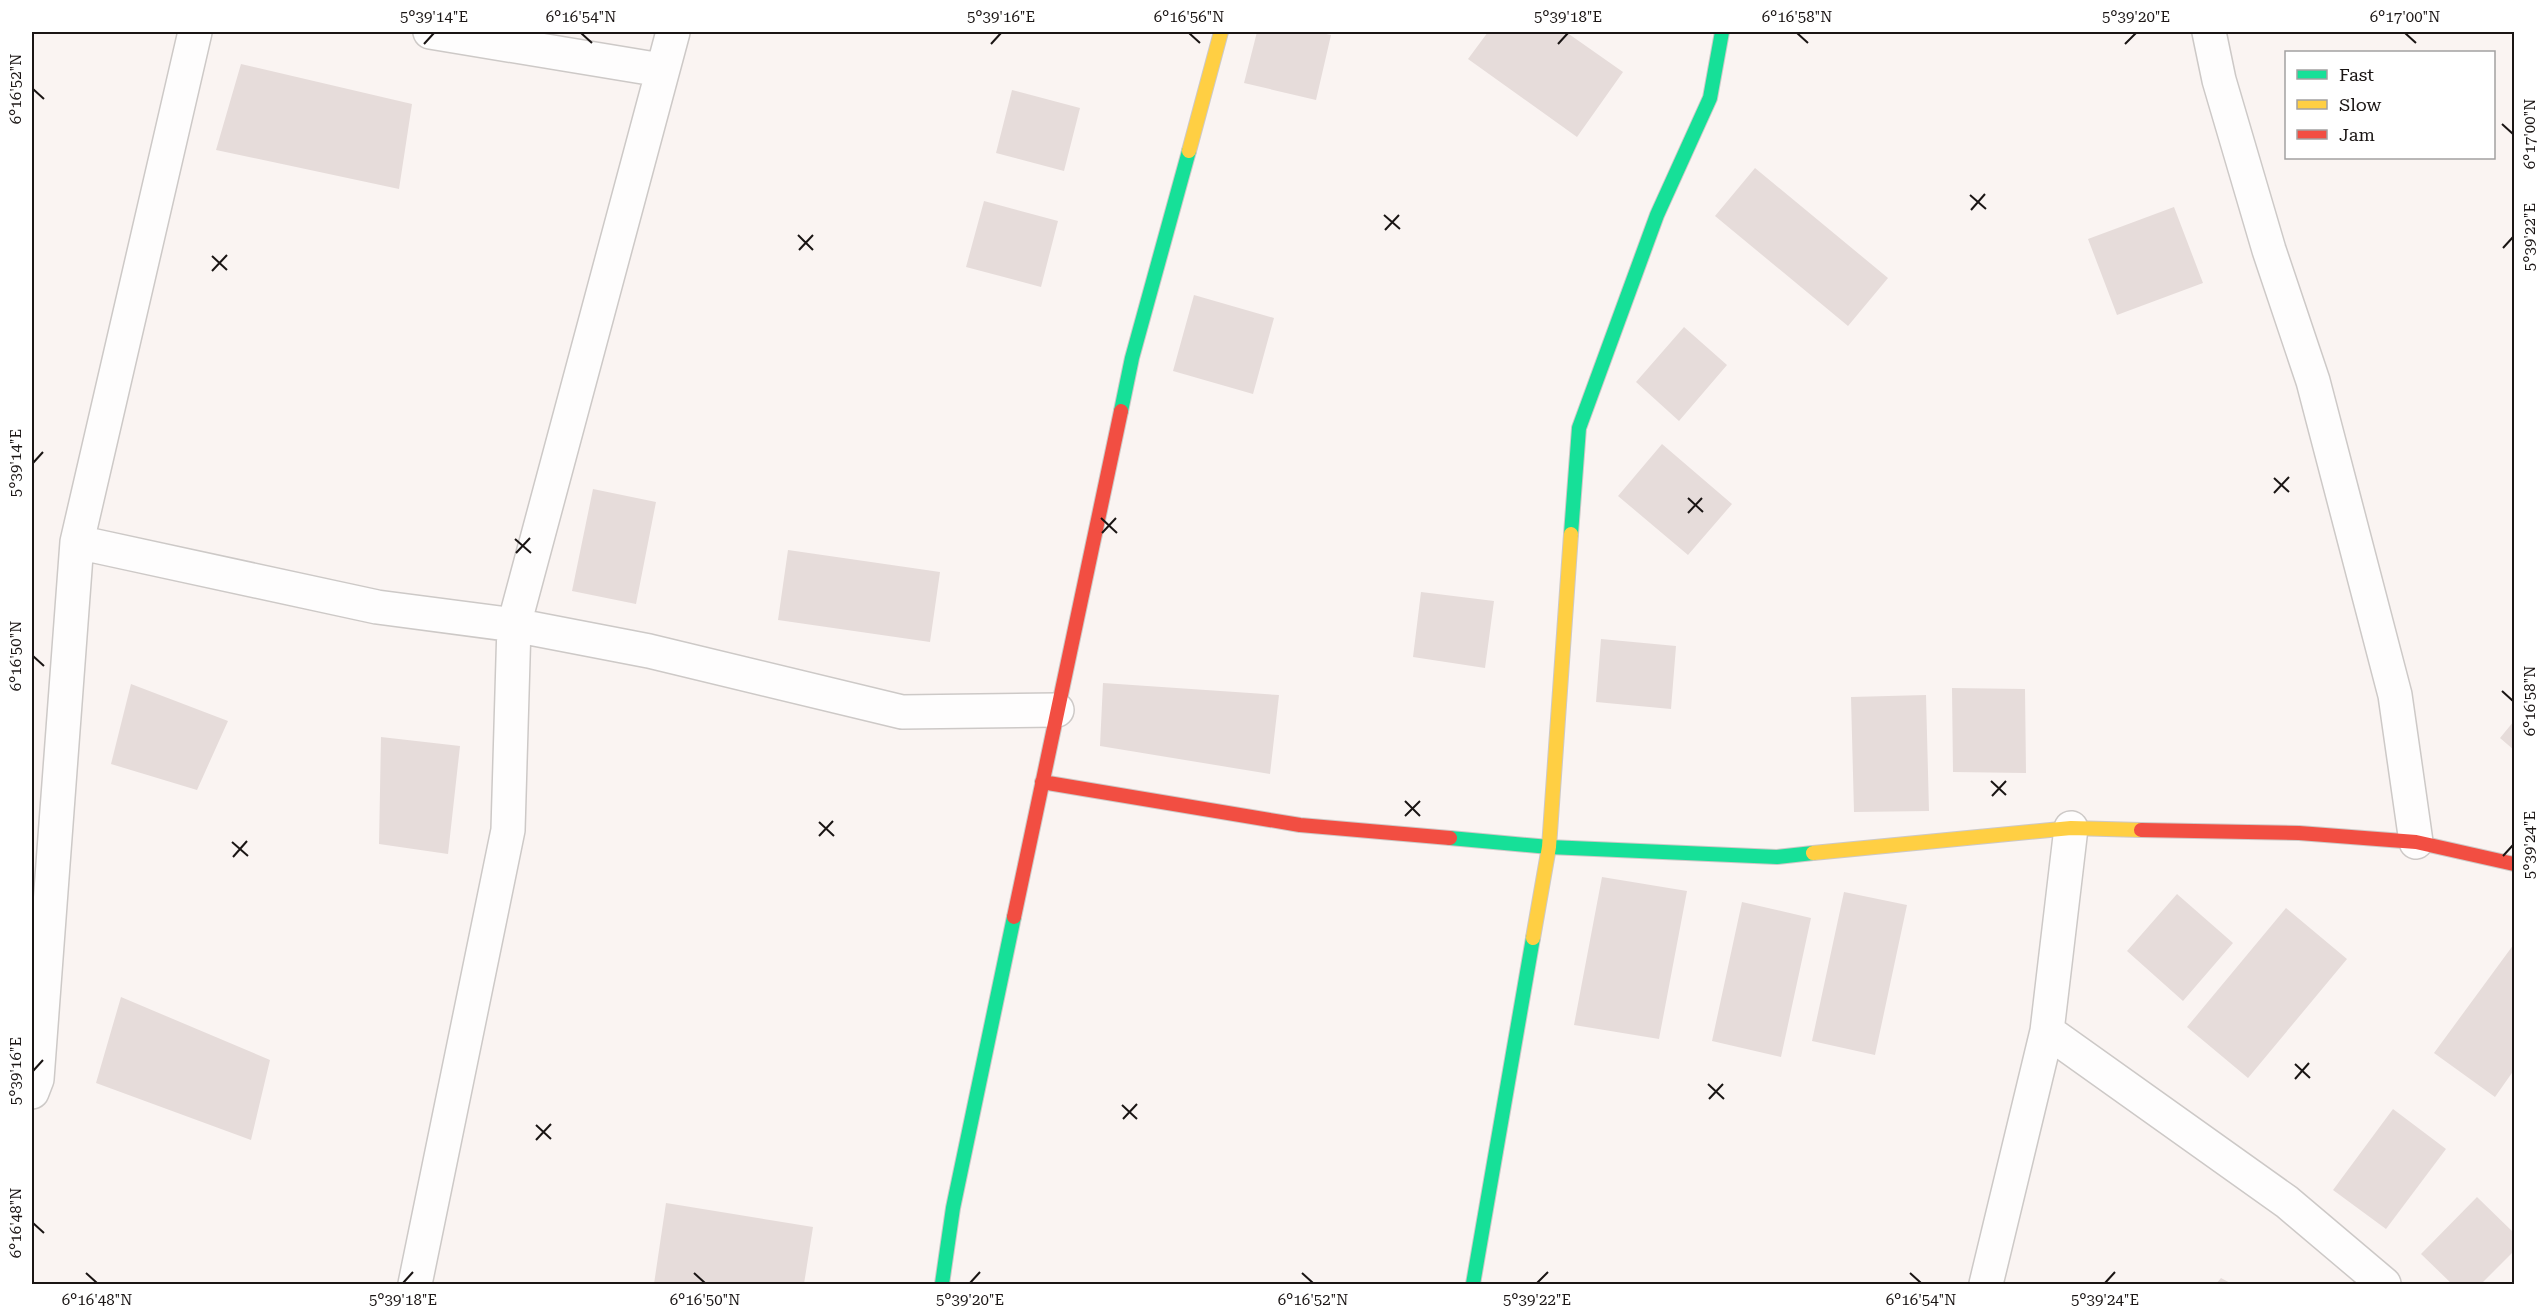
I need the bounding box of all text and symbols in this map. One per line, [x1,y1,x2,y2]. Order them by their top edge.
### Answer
text: 5°39'14"E [400,8,468,26]
text: 6°16'54"N [546,8,616,26]
text: 5°39'16"E [967,8,1035,26]
text: 6°16'56"N [1154,8,1224,26]
text: 5°39'18"E [1534,8,1602,26]
text: 6°16'58"N [1762,8,1832,26]
text: 5°39'20"E [2102,8,2170,26]
text: 6°17'00"N [2370,8,2440,26]
legend [2285,51,2495,159]
text: 6°16'52"N [7,54,25,124]
text: Fast [2339,64,2374,85]
text: Slow [2339,94,2381,115]
text: 6°17'00"N [2521,99,2539,169]
text: Jam [2339,124,2375,145]
text: 5°39'22"E [2521,203,2539,271]
text: 5°39'14"E [7,429,25,497]
text: 6°16'50"N [7,621,25,691]
text: 6°16'58"N [2521,666,2539,736]
text: 5°39'24"E [2521,811,2539,879]
text: 5°39'16"E [7,1037,25,1105]
text: 6°16'48"N [7,1188,25,1258]
text: 6°16'48"N [62,1291,132,1309]
text: 5°39'18"E [369,1291,437,1309]
text: 6°16'50"N [670,1291,740,1309]
text: 5°39'20"E [936,1291,1004,1309]
text: 6°16'52"N [1278,1291,1348,1309]
text: 5°39'22"E [1503,1291,1571,1309]
text: 6°16'54"N [1886,1291,1956,1309]
text: 5°39'24"E [2071,1291,2139,1309]

